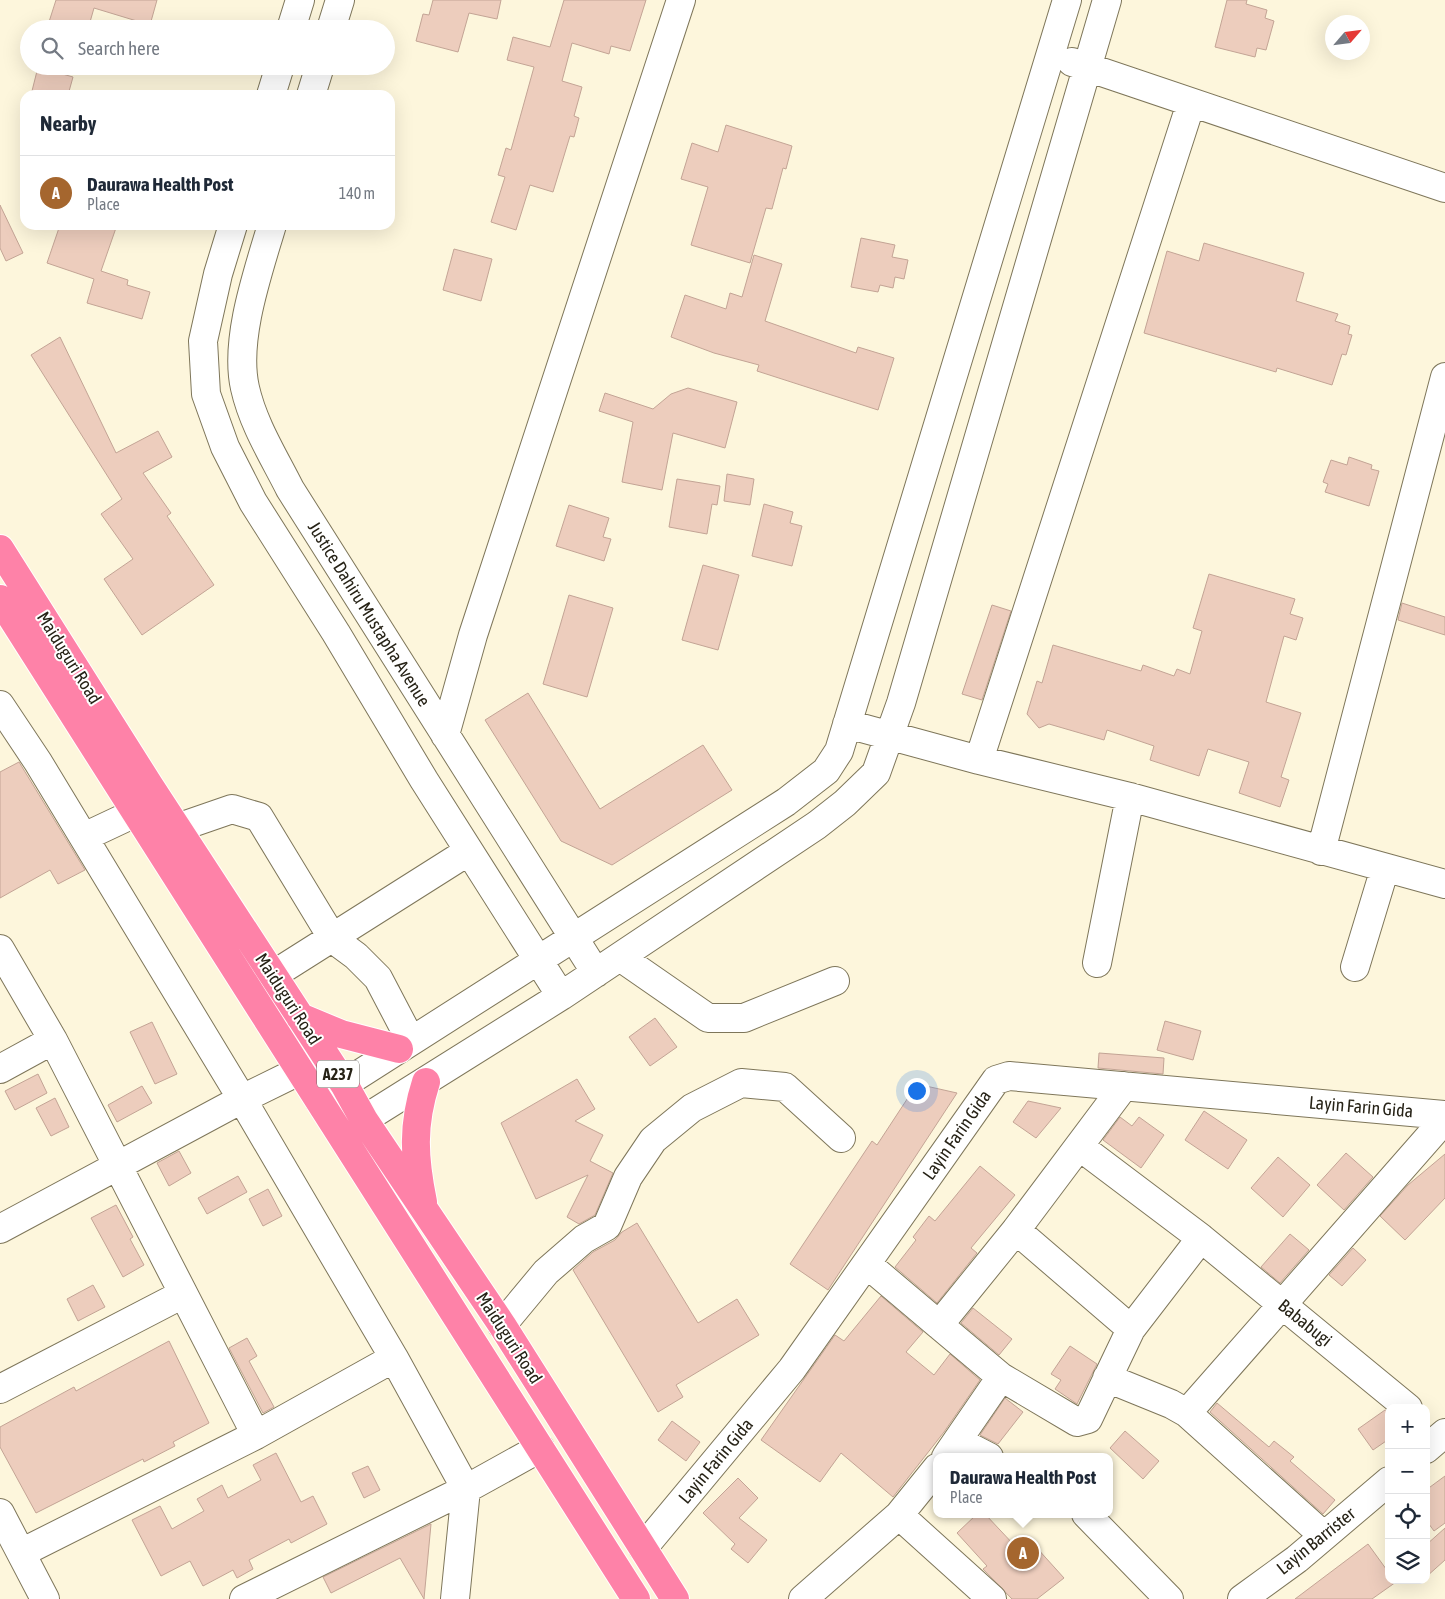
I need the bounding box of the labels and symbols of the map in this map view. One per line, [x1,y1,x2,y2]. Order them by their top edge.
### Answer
north arrow [1325,15,1370,60]
street label: Justice Dahiru Mustapha Avenue [304,518,435,710]
street label: Maiduguri Road [33,608,106,708]
street label: Maiduguri Road [251,949,326,1048]
road number: A237 [317,1060,359,1088]
your location [904,1078,930,1104]
street label: Layin Farin Gida [918,1086,995,1184]
street label: Layin Farin Gida [1308,1091,1414,1122]
street label: Maiduguri Road [472,1288,547,1387]
street label: Bababugi [1274,1295,1336,1351]
street label: Layin Farin Gida [674,1414,757,1507]
street label: Layin Barrister [1272,1502,1360,1579]
pin: A [1007,1534,1039,1572]

